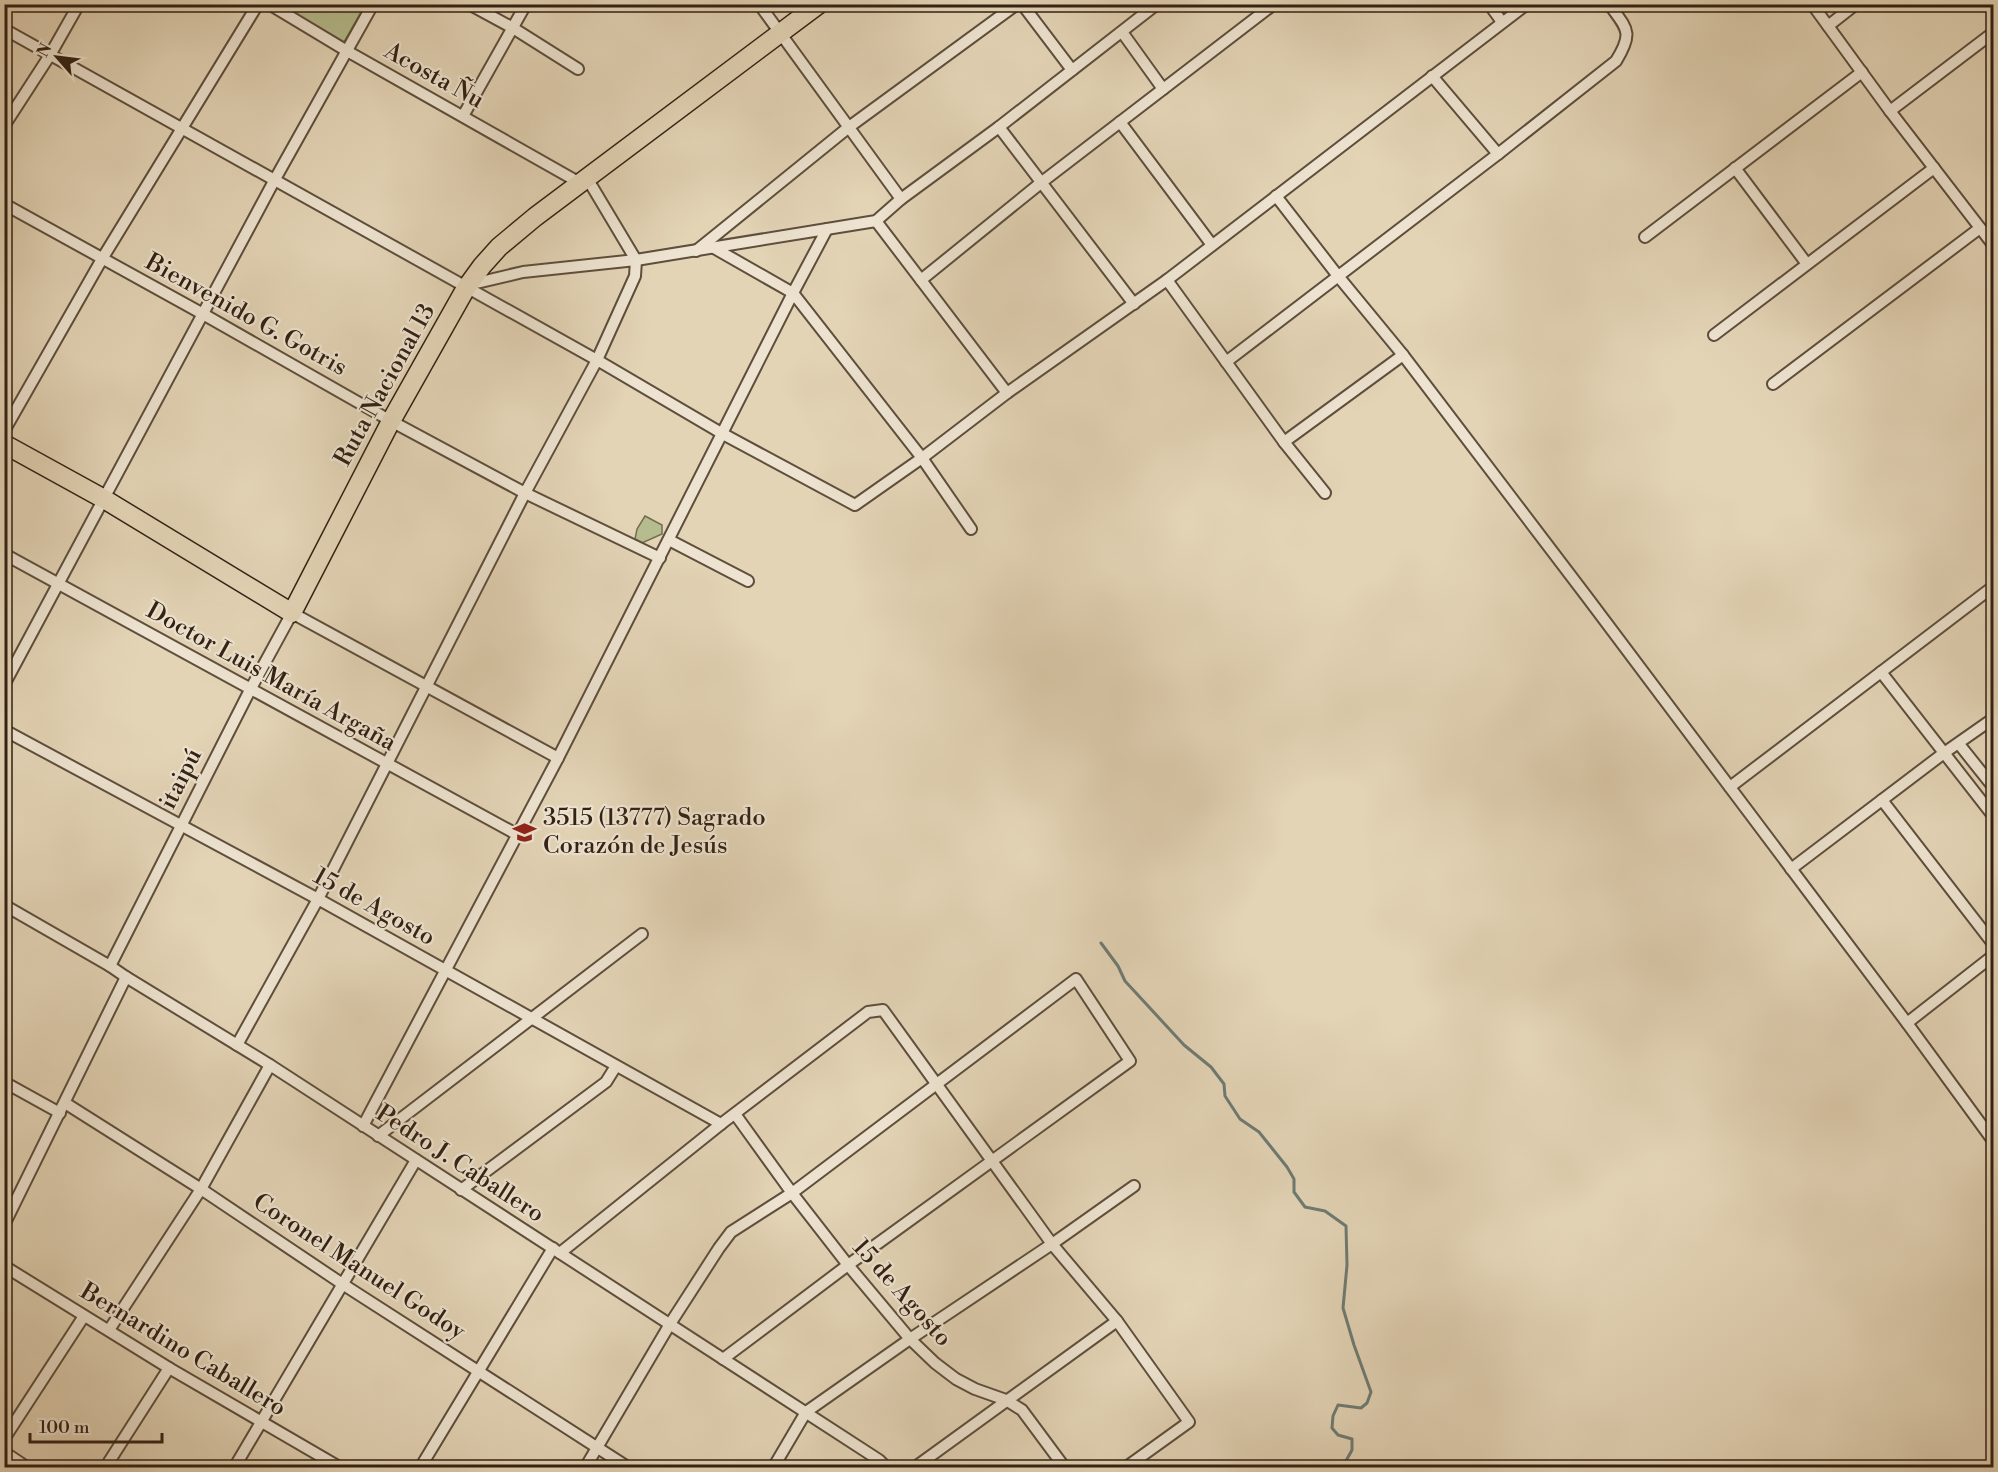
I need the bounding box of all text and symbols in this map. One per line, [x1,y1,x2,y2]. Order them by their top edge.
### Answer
north arrow [27,27,87,87]
street label: Acosta Ñu [378,35,490,116]
text: N [33,40,57,61]
street label: Bienvenido G. Gotris [139,247,352,383]
street label: Ruta Nacional 13 [328,298,442,472]
street label: Doctor Luis María Argaña [141,596,402,759]
street label: itaipú [153,743,209,814]
place label: 3515 (13777) Sagrado Corazón de Jesús [543,803,766,861]
school or university icon: 3515 (13777) Sagrado Corazón de Jesús [512,819,538,845]
street label: 15 de Agosto [308,861,440,953]
street label: Pedro J. Caballero [370,1098,550,1230]
street label: Coronel Manuel Godoy [247,1187,471,1347]
street label: 15 de Agosto [846,1233,958,1353]
street label: Bernardino Caballero [74,1276,291,1423]
scale bar [30,1406,162,1444]
text: 100 m [39,1416,90,1439]

